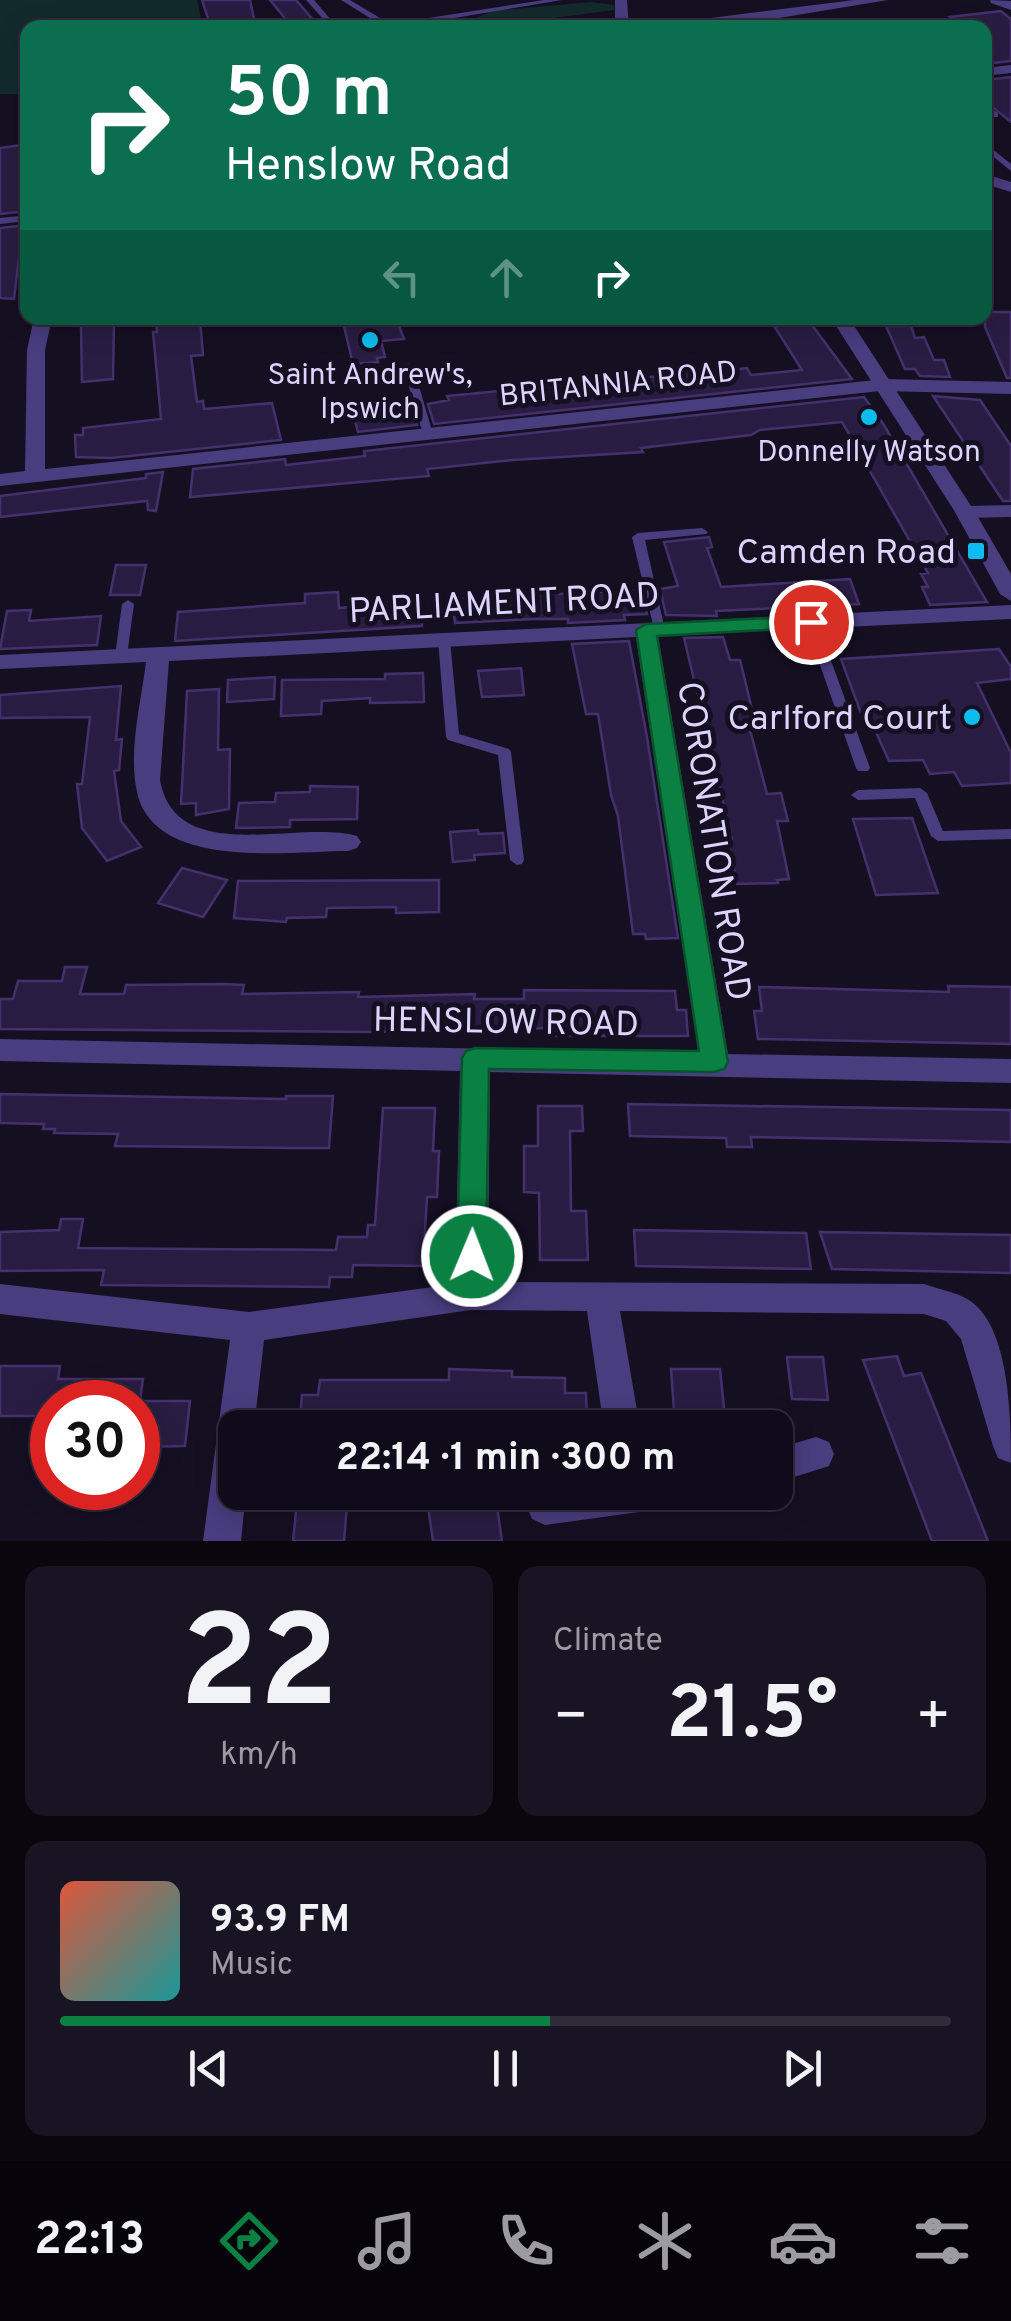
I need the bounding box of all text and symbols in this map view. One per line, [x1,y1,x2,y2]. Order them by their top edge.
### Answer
text: 50 m [225,52,392,141]
icon: right [60,60,190,190]
text: Henslow Road [225,139,511,196]
icon: left [374,250,429,305]
icon: ahead [479,250,534,305]
icon: right [584,250,639,305]
marker: Saint Andrew's, Ipswich [359,329,381,351]
street label: BRITANNIA ROAD [498,355,739,416]
place label: Saint Andrew's, Ipswich [267,358,473,429]
marker: Donnelly Watson [858,406,880,428]
place label: Donnelly Watson [757,435,981,472]
place label: Camden Road [737,532,956,576]
marker: Camden Road [965,540,987,562]
street label: PARLIAMENT ROAD [348,575,661,635]
pin [769,580,854,665]
icon: arrive [784,595,839,650]
street label: CORONATION ROAD [665,679,759,1004]
place label: Carlford Court [727,698,952,742]
marker: Carlford Court [961,706,983,728]
street label: HENSLOW ROAD [373,1000,639,1048]
position arrow [420,1204,524,1308]
speed limit sign: 30 [30,1380,160,1510]
text: 22:14 · 1 min · 300 m [336,1435,675,1484]
text: 22 [180,1588,339,1753]
text: Climate [553,1622,663,1662]
text: 21.5° [666,1670,838,1765]
text: − [553,1684,588,1754]
text: + [916,1684,951,1754]
text: km/h [220,1736,298,1776]
text: 93.9 FM [210,1897,350,1946]
text: Music [210,1946,293,1986]
icon: previous [181,2041,236,2096]
icon: pause [478,2041,533,2096]
icon: next [775,2041,830,2096]
icon: directions [214,2206,284,2276]
icon: music [352,2206,422,2276]
icon: phone [491,2206,561,2276]
icon: climate [630,2206,700,2276]
icon: car [768,2206,838,2276]
icon: filters [907,2206,977,2276]
text: 22:13 [34,2213,145,2270]

